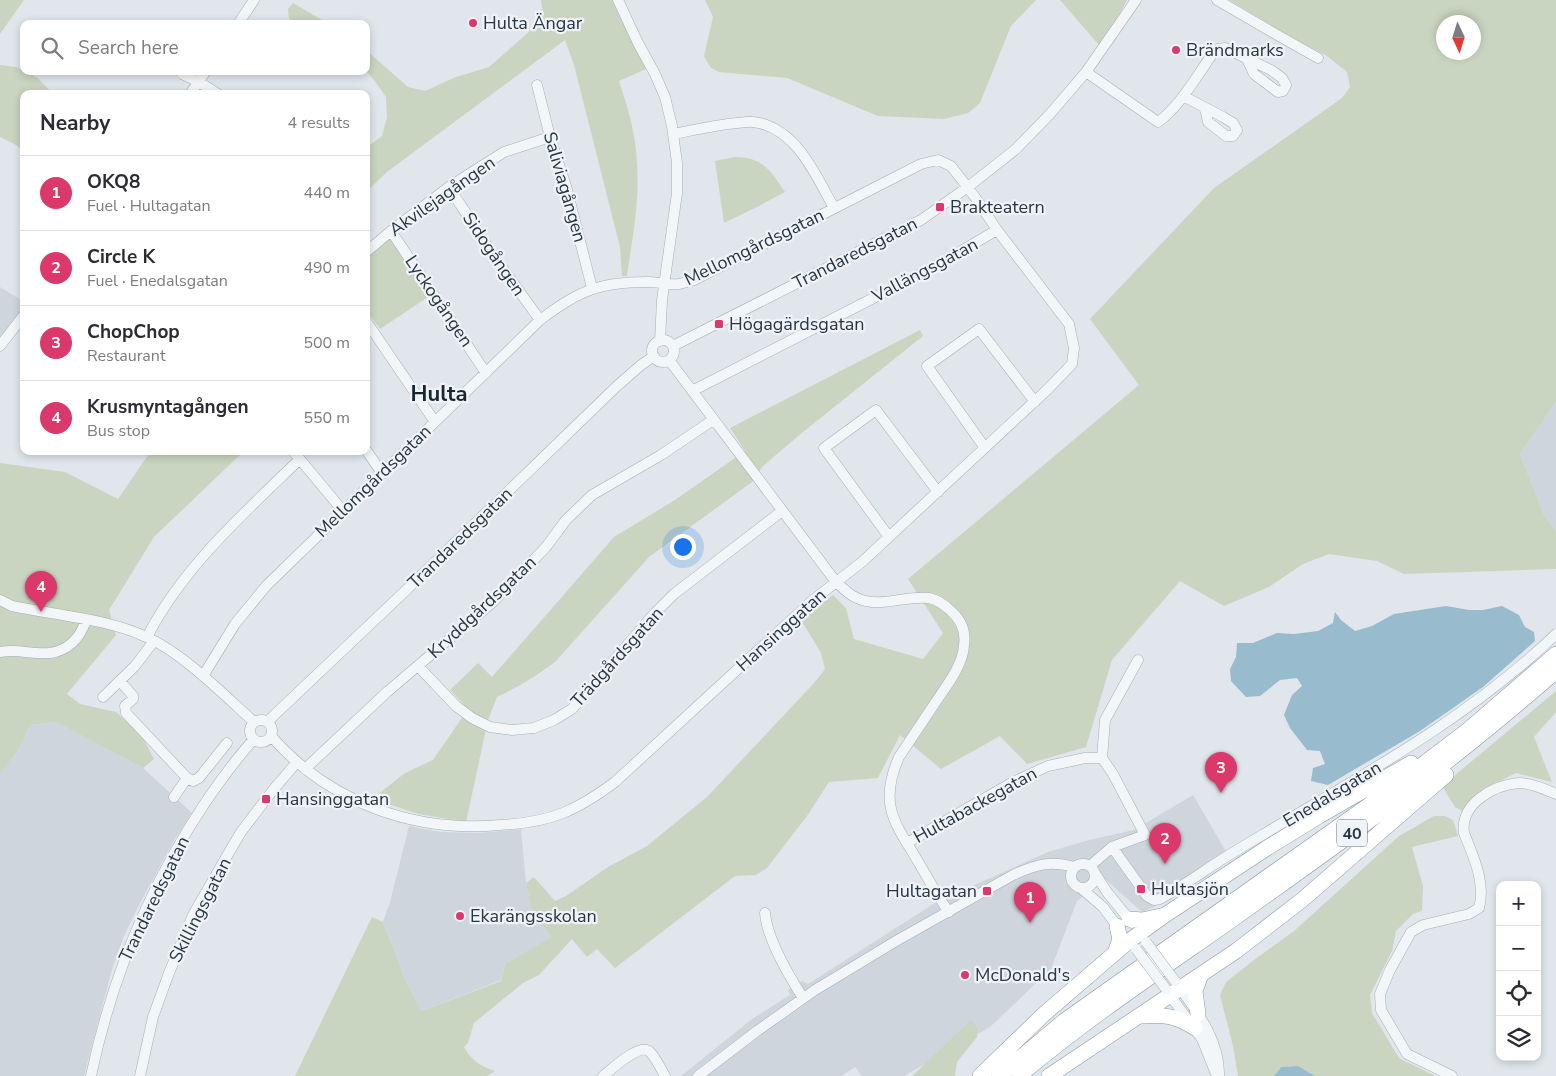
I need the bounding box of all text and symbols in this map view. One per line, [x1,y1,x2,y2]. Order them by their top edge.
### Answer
place label: Hulta Ängar [483,11,583,35]
north arrow [1436,15,1481,60]
marker: Hulta Ängar [467,17,479,29]
search box [20,20,370,75]
icon: search [38,34,66,62]
text: Search here [78,35,179,61]
place label: Brändmarks [1186,38,1284,62]
marker: Brändmarks [1170,44,1182,56]
text: Nearby [40,109,110,137]
text: 4 results [288,112,350,134]
street label: Saliviagången [538,129,592,245]
street label: Akvilejagången [384,150,500,242]
text: OKQ8 [87,169,140,195]
text: 1 [51,182,61,204]
text: 440 m [303,182,350,204]
text: Fuel · Hultagatan [87,195,211,217]
place label: Brakteatern [950,195,1045,219]
marker: Brakteatern [934,201,946,213]
street label: Mellomgårdsgatan [680,203,828,291]
street label: Sidogången [457,207,531,301]
street label: Trandaredsgatan [789,211,921,295]
street label: Vallängsgatan [867,232,982,308]
text: Circle K [87,244,155,270]
street label: Lyckogången [399,250,479,352]
text: 2 [51,257,61,279]
text: 490 m [303,257,350,279]
text: Fuel · Enedalsgatan [87,270,228,292]
place label: Högagärdsgatan [729,312,865,336]
marker: Högagärdsgatan [713,318,725,330]
text: ChopChop [87,319,180,345]
text: 3 [51,332,61,354]
text: 500 m [303,332,350,354]
text: Restaurant [87,345,166,367]
district label: Hulta [411,379,467,409]
text: Krusmyntagången [87,394,249,420]
text: 4 [51,407,61,429]
text: 550 m [303,407,350,429]
street label: Mellomgårdsgatan [310,419,436,543]
text: Bus stop [87,420,150,442]
street label: Trandaredsgatan [402,482,518,594]
your location [670,534,696,560]
street label: Kryddgårdsgatan [423,550,541,664]
pin: 4 [25,571,57,612]
street label: Hansinggatan [731,583,831,677]
street label: Trädgårdsgatan [565,602,669,712]
pin: 3 [1205,752,1237,793]
street label: Enedalsgatan [1279,755,1385,833]
street label: Hultabackegatan [909,761,1041,849]
place label: Hansinggatan [276,787,389,811]
marker: Hansinggatan [260,793,272,805]
road number: 40 [1337,820,1367,846]
pin: 2 [1149,823,1181,864]
street label: Trandaredsgatan [113,832,195,966]
street label: Skillingsgatan [163,853,237,967]
place label: Hultasjön [1151,877,1229,901]
place label: Hultagatan [886,879,977,903]
map controls [1496,881,1541,1061]
button: + [1496,881,1541,926]
pin: 1 [1014,882,1046,923]
marker: Hultasjön [1135,883,1147,895]
marker: Hultagatan [981,885,993,897]
place label: Ekarängsskolan [470,904,597,928]
marker: Ekarängsskolan [454,910,466,922]
button: − [1496,926,1541,971]
place label: McDonald's [975,963,1070,987]
marker: McDonald's [959,969,971,981]
button: locate [1496,971,1541,1016]
button: layers [1496,1016,1541,1061]

